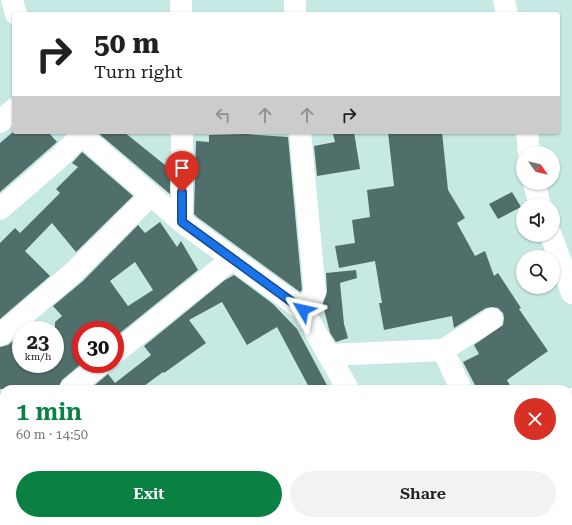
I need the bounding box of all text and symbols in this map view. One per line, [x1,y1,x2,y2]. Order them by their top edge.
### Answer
text: 50 m [94,27,159,60]
icon: right [28,28,80,80]
text: Turn right [94,61,182,82]
icon: left [212,104,234,126]
icon: ahead [254,104,276,126]
icon: ahead [296,104,318,126]
icon: right [338,104,360,126]
north arrow [516,146,560,190]
map controls [516,146,560,294]
pin [165,151,199,192]
icon: arrive [171,157,193,179]
button: sound [516,198,560,242]
button: search [516,250,560,294]
position arrow [282,289,324,331]
speed limit sign: 30 [72,321,124,373]
text: 23 [27,330,49,354]
text: km/h [25,351,51,362]
text: 1 min [16,398,82,426]
button: close [514,398,556,440]
text: 60 m · 14:50 [16,427,88,442]
button: Exit [16,471,282,517]
button: Share [290,471,556,517]

